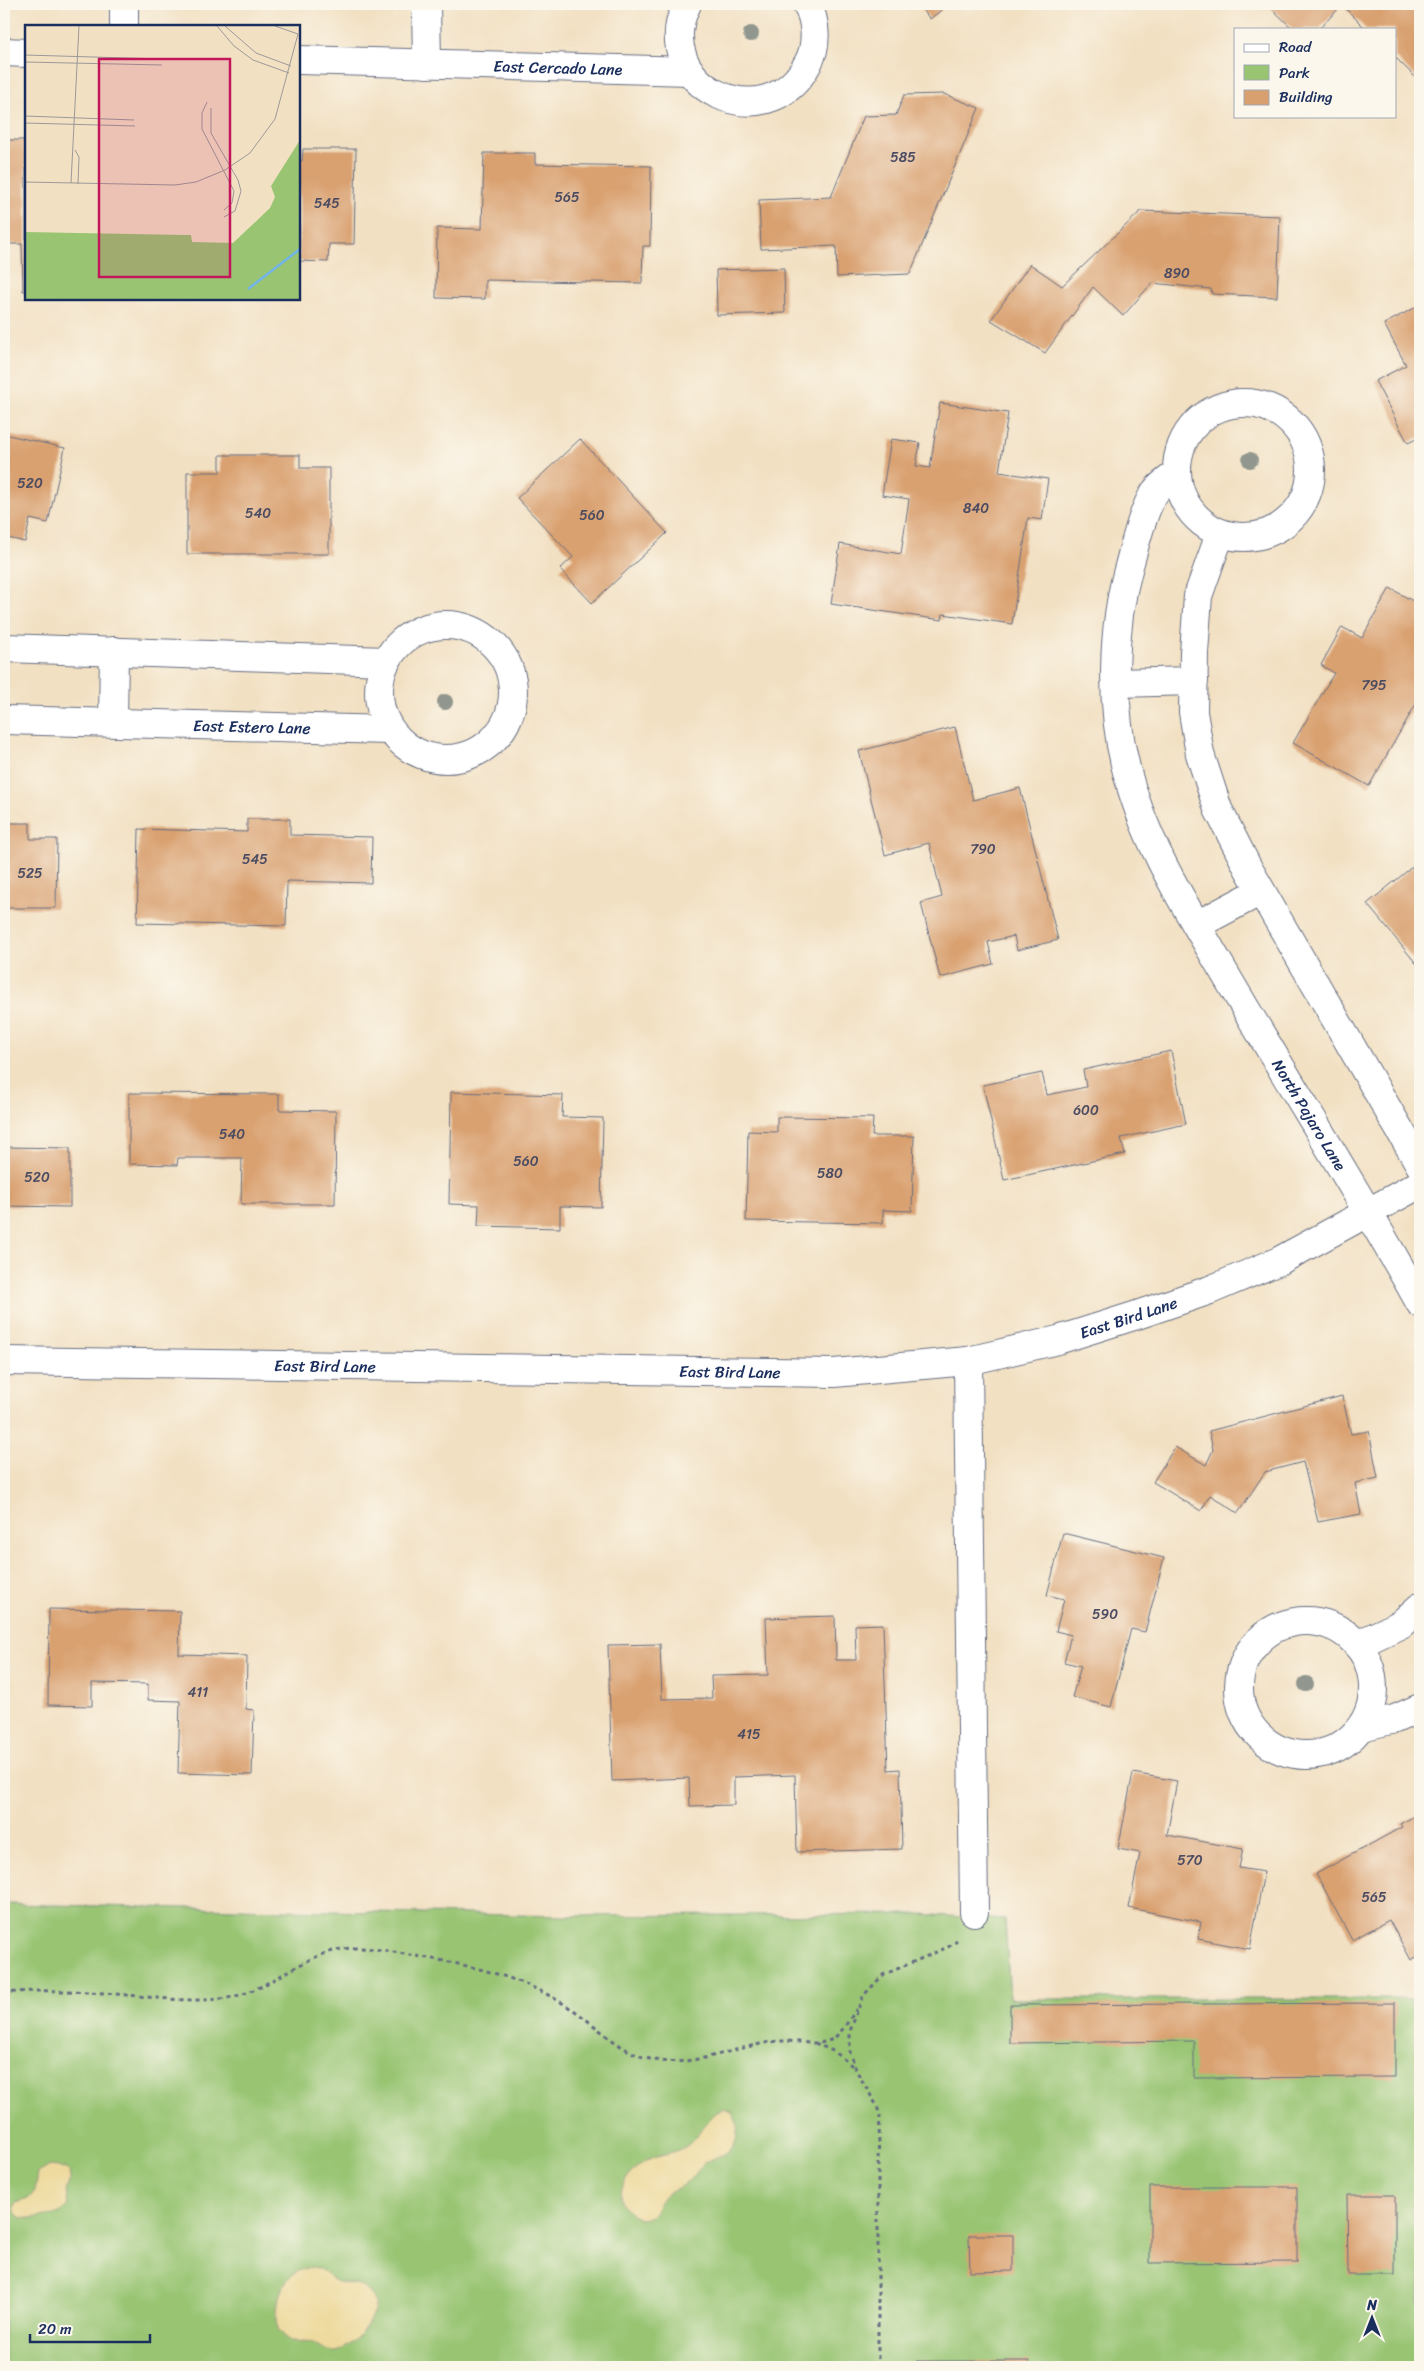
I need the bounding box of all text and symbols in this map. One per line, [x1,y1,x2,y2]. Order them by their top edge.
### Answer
inset map [25,25,300,300]
legend [1234,28,1396,118]
text: Road [1279,34,1312,60]
street label: East Cercado Lane [493,51,623,84]
text: Park [1279,60,1310,86]
text: Building [1279,84,1333,110]
house number: 585 [890,145,916,170]
house number: 565 [554,185,580,210]
house number: 545 [314,191,340,216]
house number: 890 [1164,261,1190,286]
house number: 520 [17,471,43,496]
house number: 840 [963,496,989,521]
house number: 540 [245,501,271,526]
house number: 560 [579,503,605,528]
house number: 795 [1361,673,1387,698]
street label: East Estero Lane [193,710,311,742]
house number: 790 [970,837,996,862]
house number: 545 [242,847,268,872]
house number: 525 [17,861,43,886]
street label: North Pajaro Lane [1264,1053,1355,1177]
house number: 600 [1073,1098,1099,1123]
house number: 540 [219,1122,245,1147]
house number: 560 [513,1149,539,1174]
house number: 580 [817,1161,843,1186]
house number: 520 [24,1165,50,1190]
street label: East Bird Lane [1076,1288,1181,1347]
street label: East Bird Lane [274,1350,376,1381]
street label: East Bird Lane [679,1356,781,1387]
house number: 590 [1092,1602,1118,1627]
house number: 411 [188,1680,208,1705]
house number: 415 [737,1722,761,1747]
house number: 570 [1177,1848,1203,1873]
house number: 565 [1361,1885,1387,1910]
text: N [1366,2293,1377,2318]
north arrow [1346,2294,1396,2344]
scale bar [30,2311,150,2343]
text: 20 m [38,2316,72,2342]

